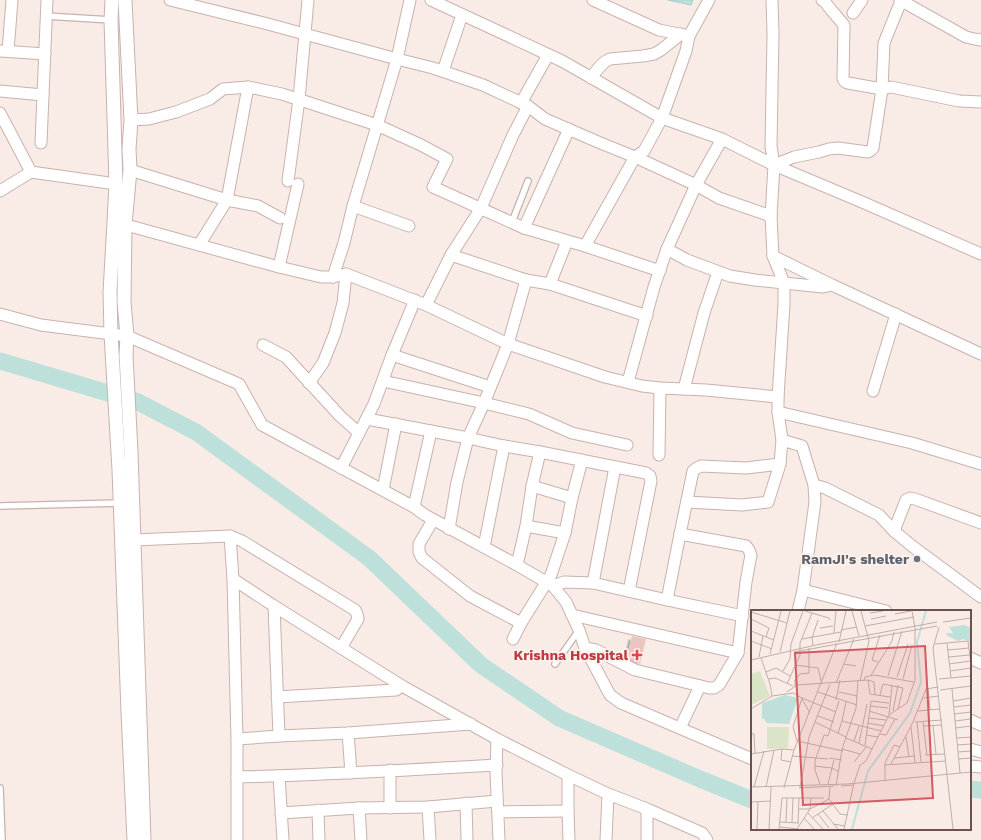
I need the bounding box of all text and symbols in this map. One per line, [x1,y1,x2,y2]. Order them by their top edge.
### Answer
place label: RamJI's shelter [801,551,909,567]
marker: RamJI's shelter [912,554,922,564]
inset map [751,610,971,830]
place label: Krishna Hospital [513,647,628,663]
marker: Krishna Hospital [631,649,643,661]

